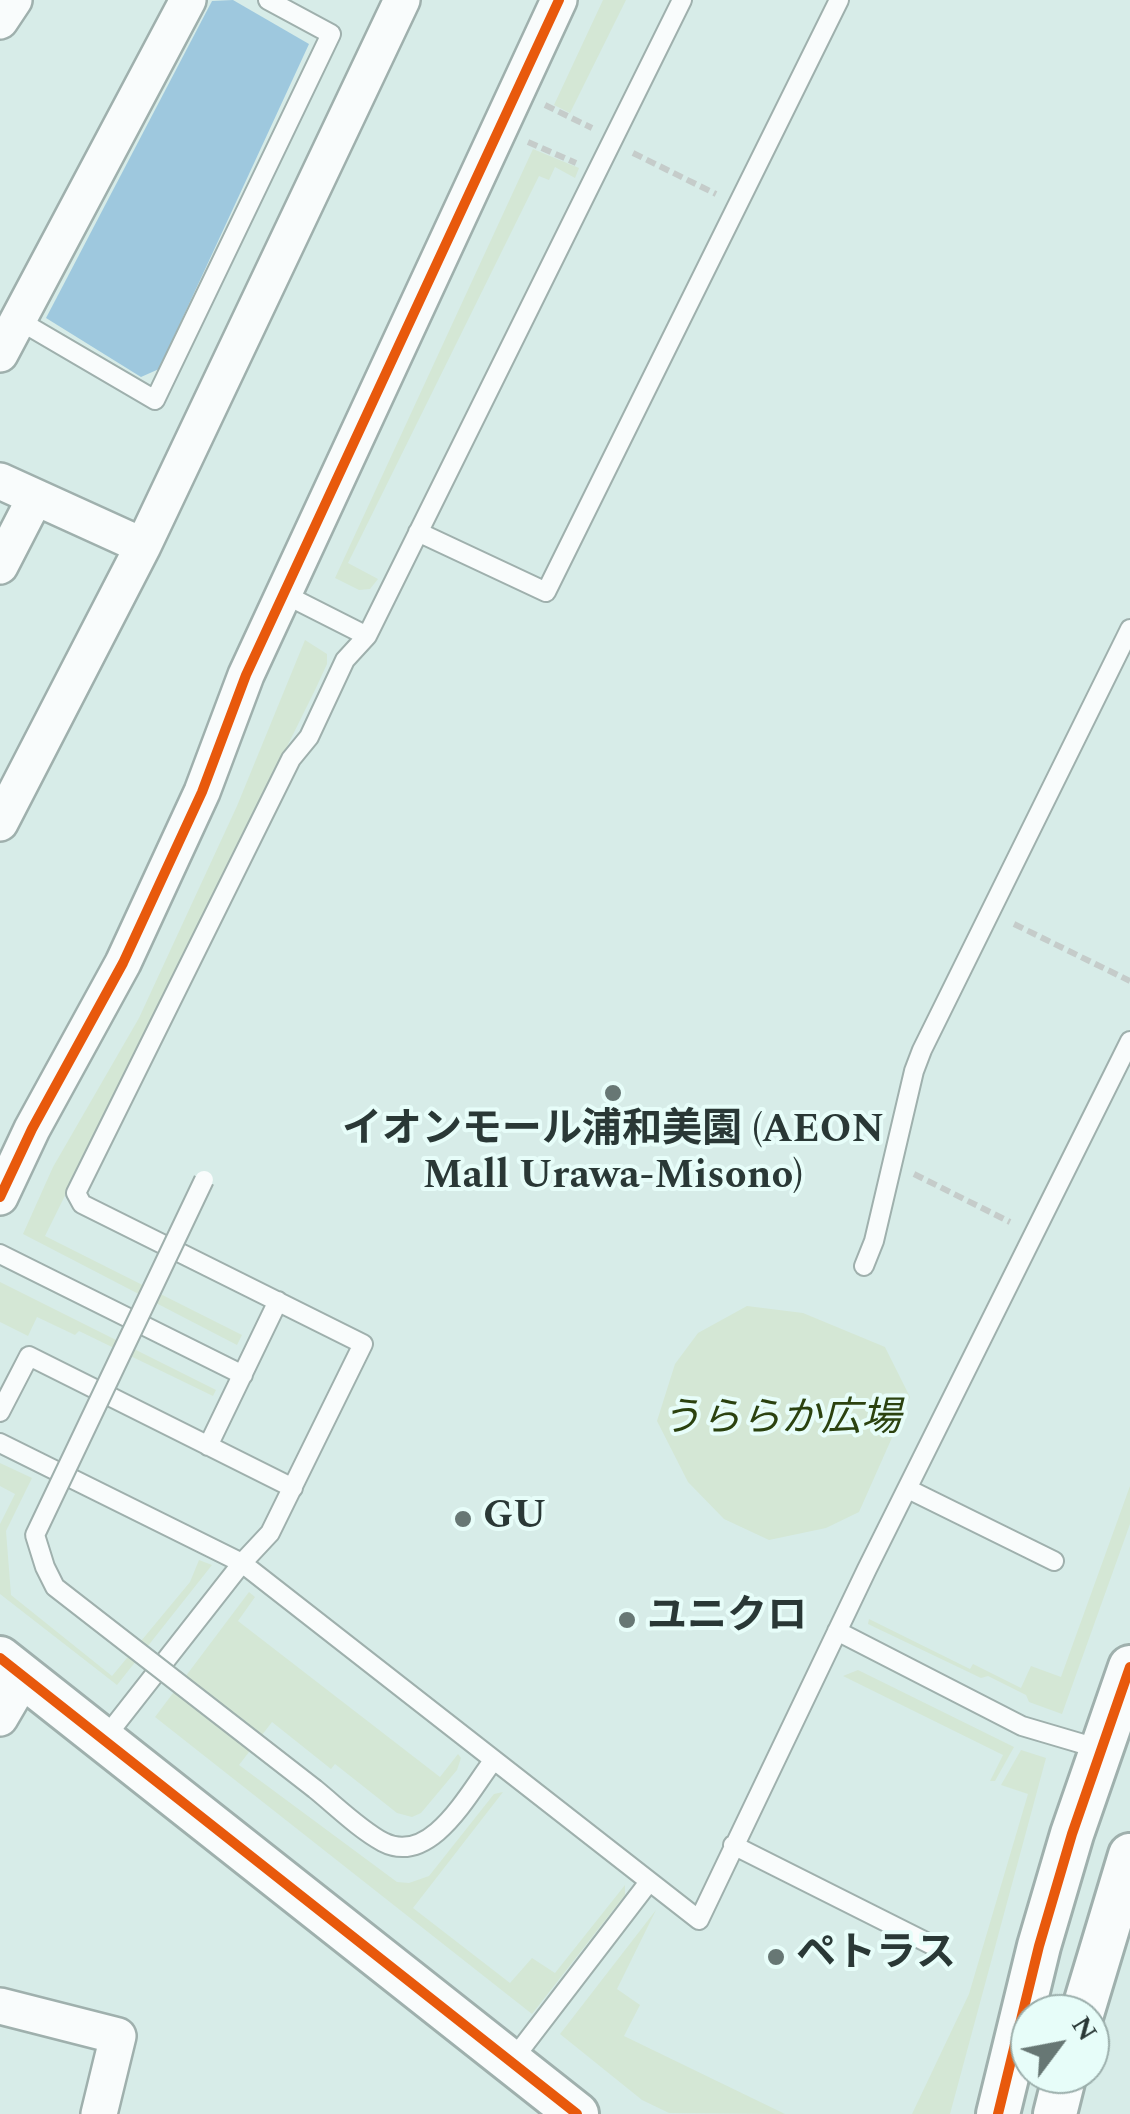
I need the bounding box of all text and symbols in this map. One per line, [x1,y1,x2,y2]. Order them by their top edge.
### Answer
marker: イオンモール浦和美園 (AEON Mall Urawa-Misono) [602,1082,624,1104]
place label: イオンモール浦和美園 (AEON Mall Urawa-Misono) [342,1109,884,1203]
park label: うららか広場 [661,1398,901,1446]
place label: GU [483,1495,547,1543]
marker: GU [452,1508,474,1530]
place label: ユニクロ [647,1596,807,1644]
marker: ユニクロ [616,1609,638,1631]
place label: ペトラス [796,1933,956,1981]
marker: ペトラス [765,1946,787,1968]
north arrow [1010,1994,1110,2094]
text: N [1060,2008,1108,2050]

